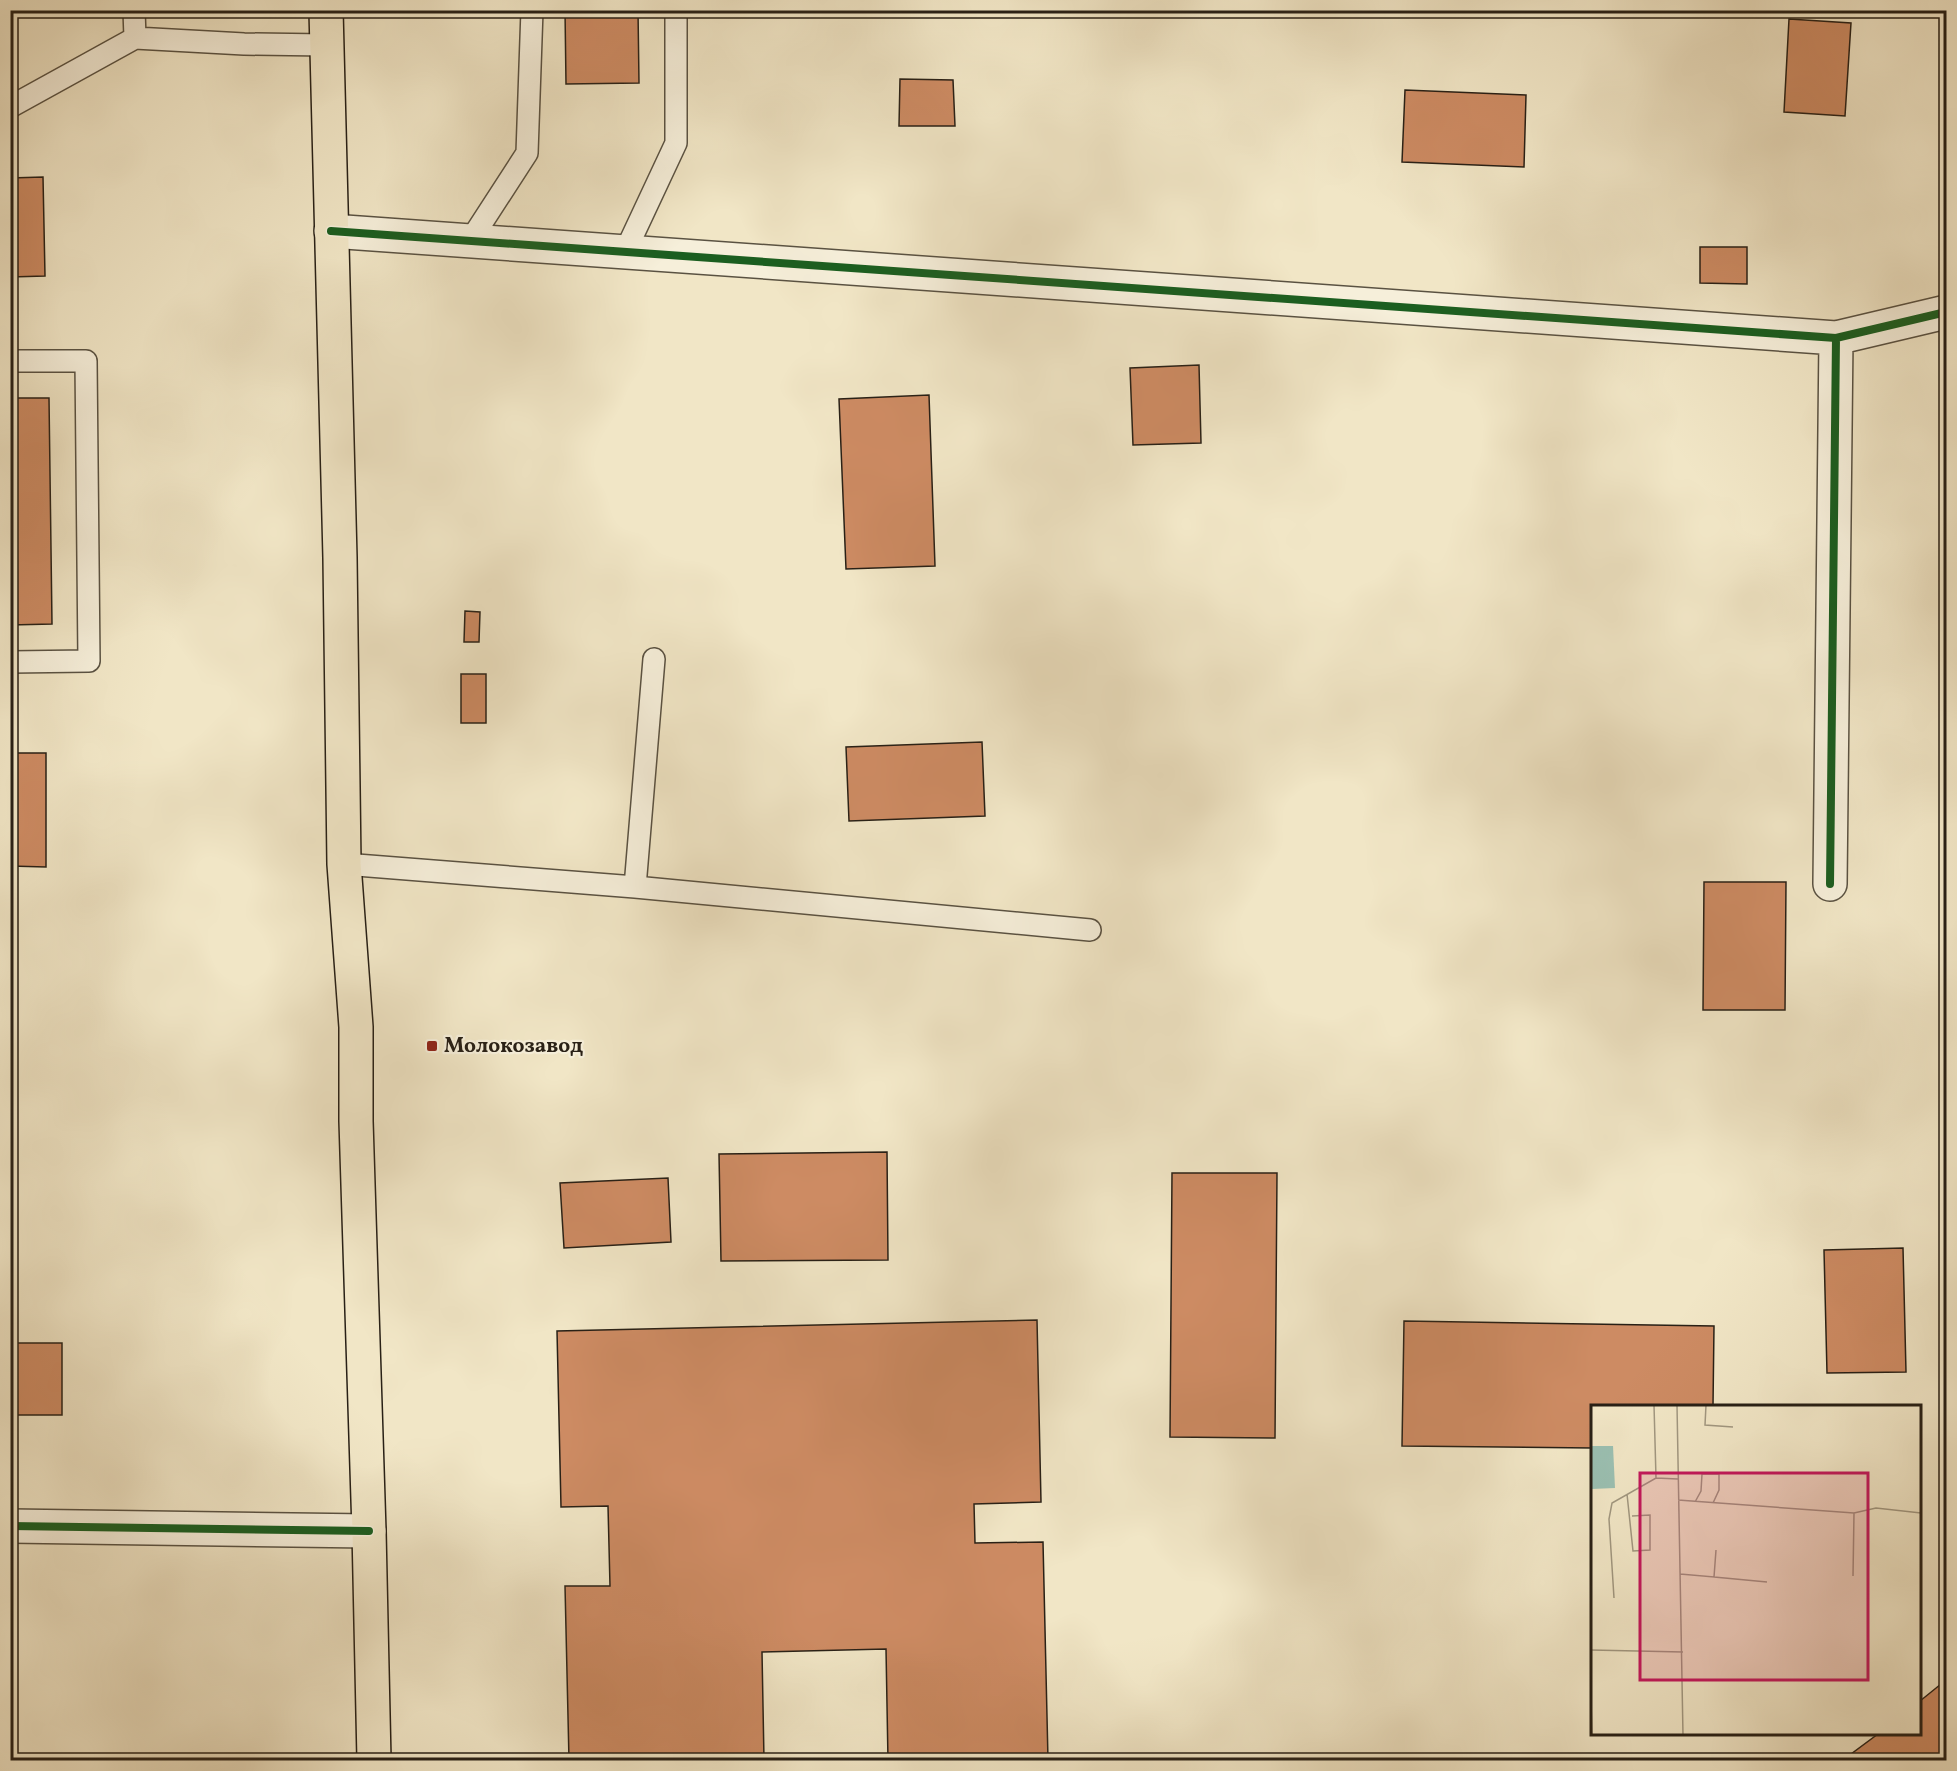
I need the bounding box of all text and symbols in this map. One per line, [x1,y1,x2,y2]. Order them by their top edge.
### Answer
place label: Молокозавод [444,1032,583,1061]
marker: Молокозавод [425,1039,439,1053]
inset map [1591,1405,1921,1735]

